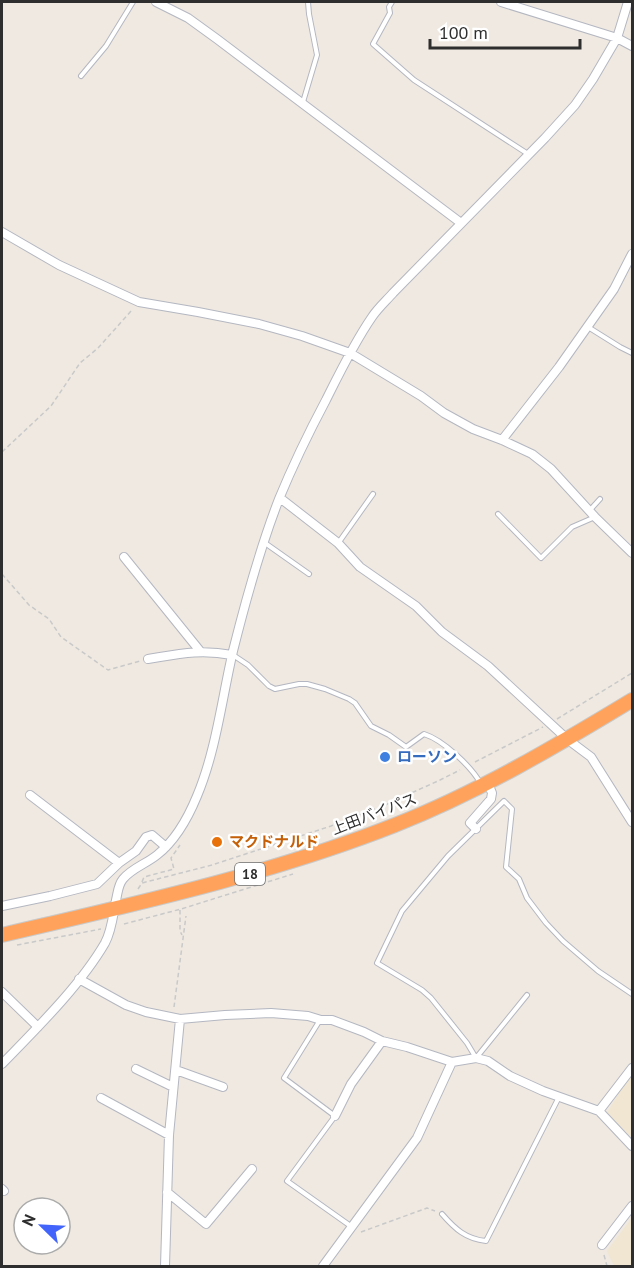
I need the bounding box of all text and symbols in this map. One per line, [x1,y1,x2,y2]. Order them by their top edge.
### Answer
scale bar [430,12,580,50]
text: 100 m [439,21,488,44]
place label: ローソン [397,747,457,766]
marker: ローソン [378,750,392,764]
street label: 上田バイパス [329,789,419,838]
place label: マクドナルド [229,832,319,851]
marker: マクドナルド [210,835,224,849]
road number: 18 [235,863,265,885]
north arrow [12,1196,72,1256]
text: N [17,1211,40,1229]

